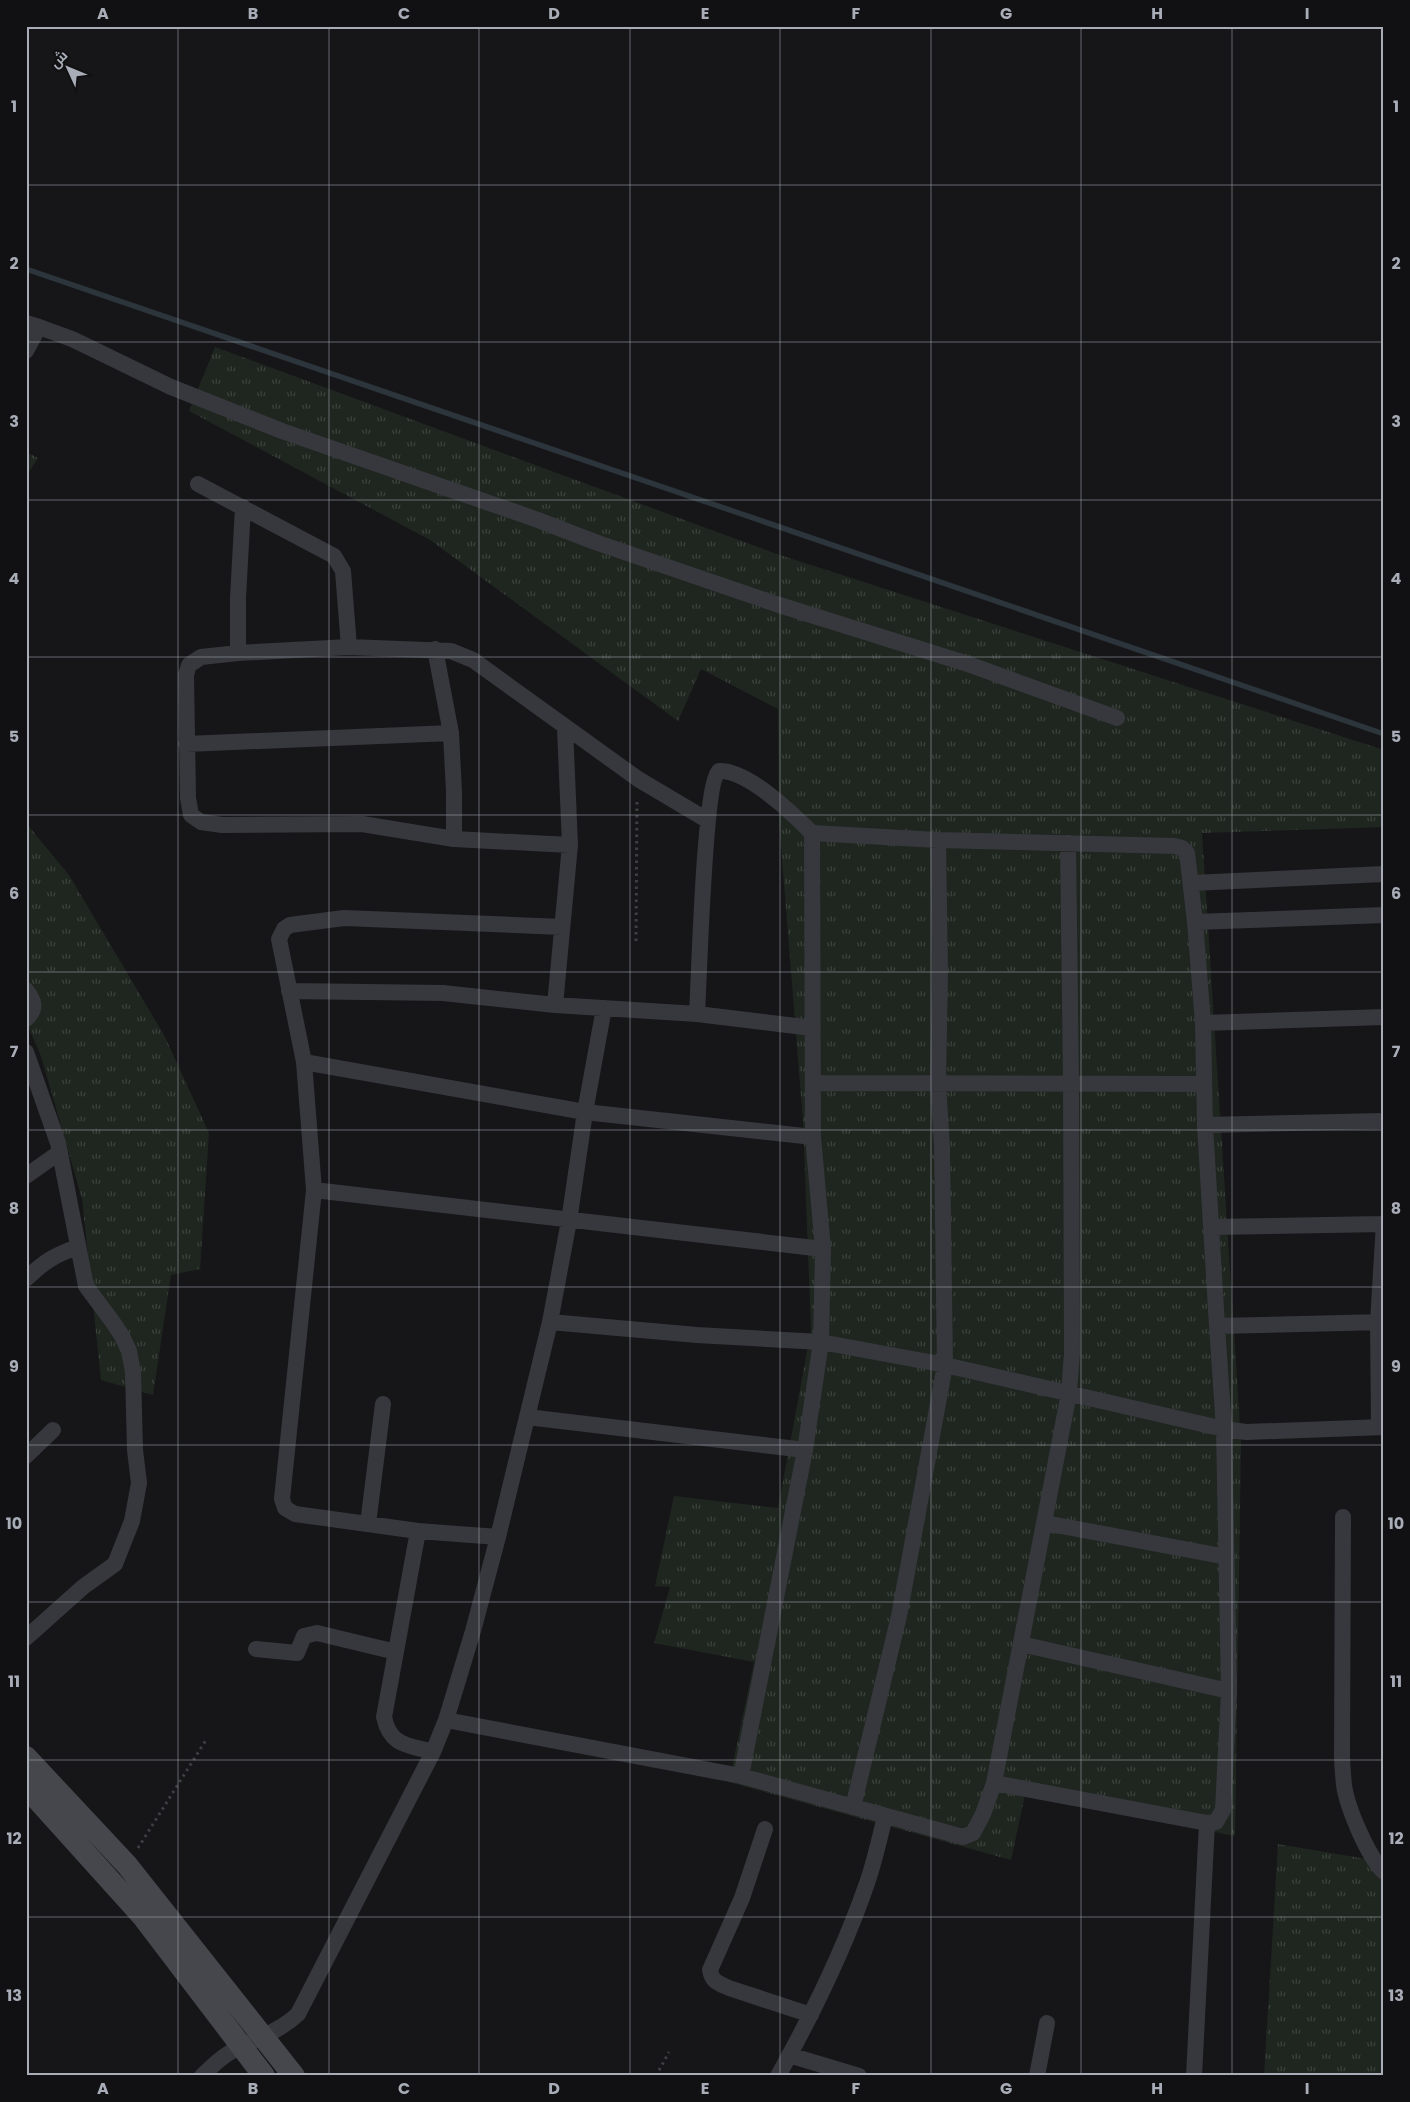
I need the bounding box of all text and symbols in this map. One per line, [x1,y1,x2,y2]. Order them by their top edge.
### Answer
text: A [97,2,109,25]
text: B [248,2,258,25]
text: C [398,2,410,25]
text: D [548,2,560,25]
text: E [701,2,709,25]
text: F [852,2,861,25]
text: G [1000,2,1012,25]
text: H [1151,2,1163,25]
text: I [1305,2,1309,25]
north arrow [42,42,92,92]
text: ش [45,46,72,72]
text: 1 [11,95,17,118]
text: 1 [1393,95,1399,118]
text: 2 [9,252,19,275]
text: 2 [1391,252,1401,275]
text: 3 [9,410,19,433]
text: 3 [1391,410,1401,433]
text: 4 [9,567,20,590]
text: 4 [1391,567,1402,590]
text: 5 [9,725,19,748]
text: 5 [1391,725,1401,748]
text: 6 [9,882,19,905]
text: 6 [1391,882,1401,905]
text: 7 [10,1040,19,1063]
text: 7 [1392,1040,1401,1063]
text: 8 [9,1197,19,1220]
text: 8 [1391,1197,1401,1220]
text: 9 [9,1355,19,1378]
text: 9 [1391,1355,1401,1378]
text: 10 [6,1512,22,1535]
text: 10 [1388,1512,1404,1535]
text: 11 [8,1670,20,1693]
text: 11 [1390,1670,1402,1693]
text: 12 [6,1827,22,1850]
text: 12 [1388,1827,1404,1850]
text: 13 [6,1984,22,2007]
text: 13 [1388,1984,1404,2007]
text: A [97,2077,109,2100]
text: B [248,2077,258,2100]
text: C [398,2077,410,2100]
text: D [548,2077,560,2100]
text: E [701,2077,709,2100]
text: F [852,2077,861,2100]
text: G [1000,2077,1012,2100]
text: H [1151,2077,1163,2100]
text: I [1305,2077,1309,2100]

